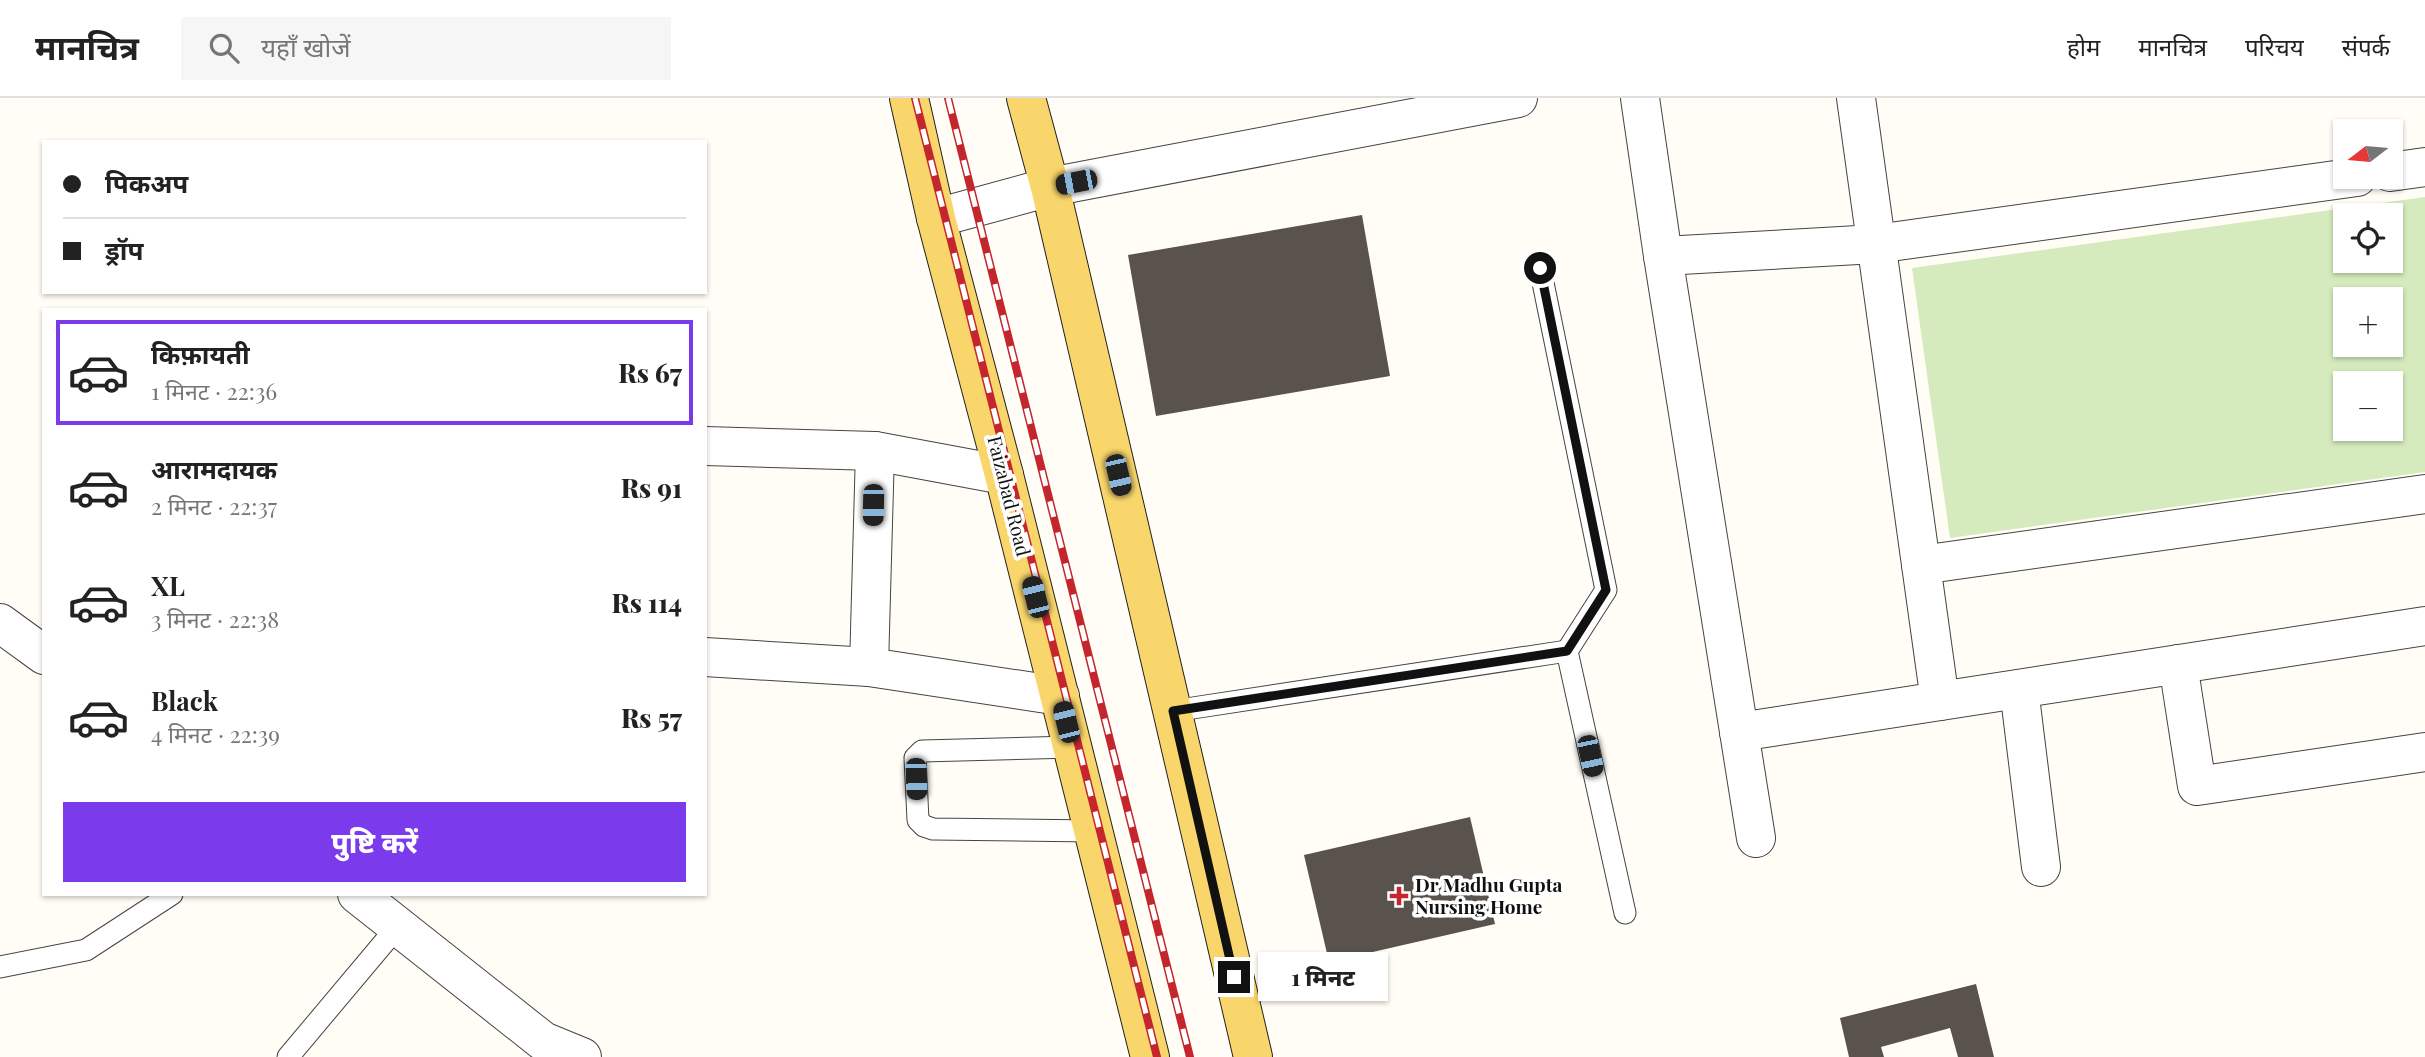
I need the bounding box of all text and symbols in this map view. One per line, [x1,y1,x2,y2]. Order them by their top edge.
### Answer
search box [181,17,671,80]
text: मानचित्र [35,24,139,68]
icon: search [205,29,243,67]
text: यहाँ खोजें [261,29,350,64]
text: होम [2067,30,2100,62]
text: मानचित्र [2138,30,2207,62]
text: परिचय [2245,30,2304,62]
text: संपर्क [2342,30,2390,62]
north arrow [2333,119,2403,189]
map controls [2333,119,2403,441]
text: पिकअप [105,165,188,200]
car [1054,168,1099,196]
button: locate [2333,203,2403,273]
text: ड्रॉप [105,232,143,267]
route start [1524,252,1556,284]
button: + [2333,287,2403,357]
text: किफ़ायती [151,336,250,371]
icon: car [67,341,130,404]
text: Rs 67 [618,355,682,390]
button: − [2333,371,2403,441]
text: 1 मिनट · 22:36 [151,375,277,406]
street label: Faizabad Road [982,433,1037,559]
text: आरामदायक [151,451,277,486]
car [1104,452,1133,498]
icon: car [67,456,130,519]
text: Rs 91 [621,470,682,505]
car [863,484,884,526]
text: 2 मिनट · 22:37 [151,490,277,521]
text: XL [151,568,185,603]
icon: car [67,571,130,634]
car [1020,574,1051,620]
text: Rs 114 [611,585,682,620]
text: 3 मिनट · 22:38 [151,603,279,634]
text: Black [151,683,218,718]
icon: car [67,686,130,749]
car [1051,699,1082,745]
text: Rs 57 [621,700,682,735]
text: 4 मिनट · 22:39 [151,718,280,749]
car [1576,733,1605,779]
car [905,758,928,800]
button: पुष्टि करें [63,802,686,882]
place label: Dr Madhu Gupta Nursing Home [1415,871,1562,919]
marker: Dr Madhu Gupta Nursing Home [1389,886,1409,906]
callout: 1 मिनट [1258,952,1388,1001]
route end [1218,961,1250,993]
text: 1 मिनट [1291,961,1355,992]

